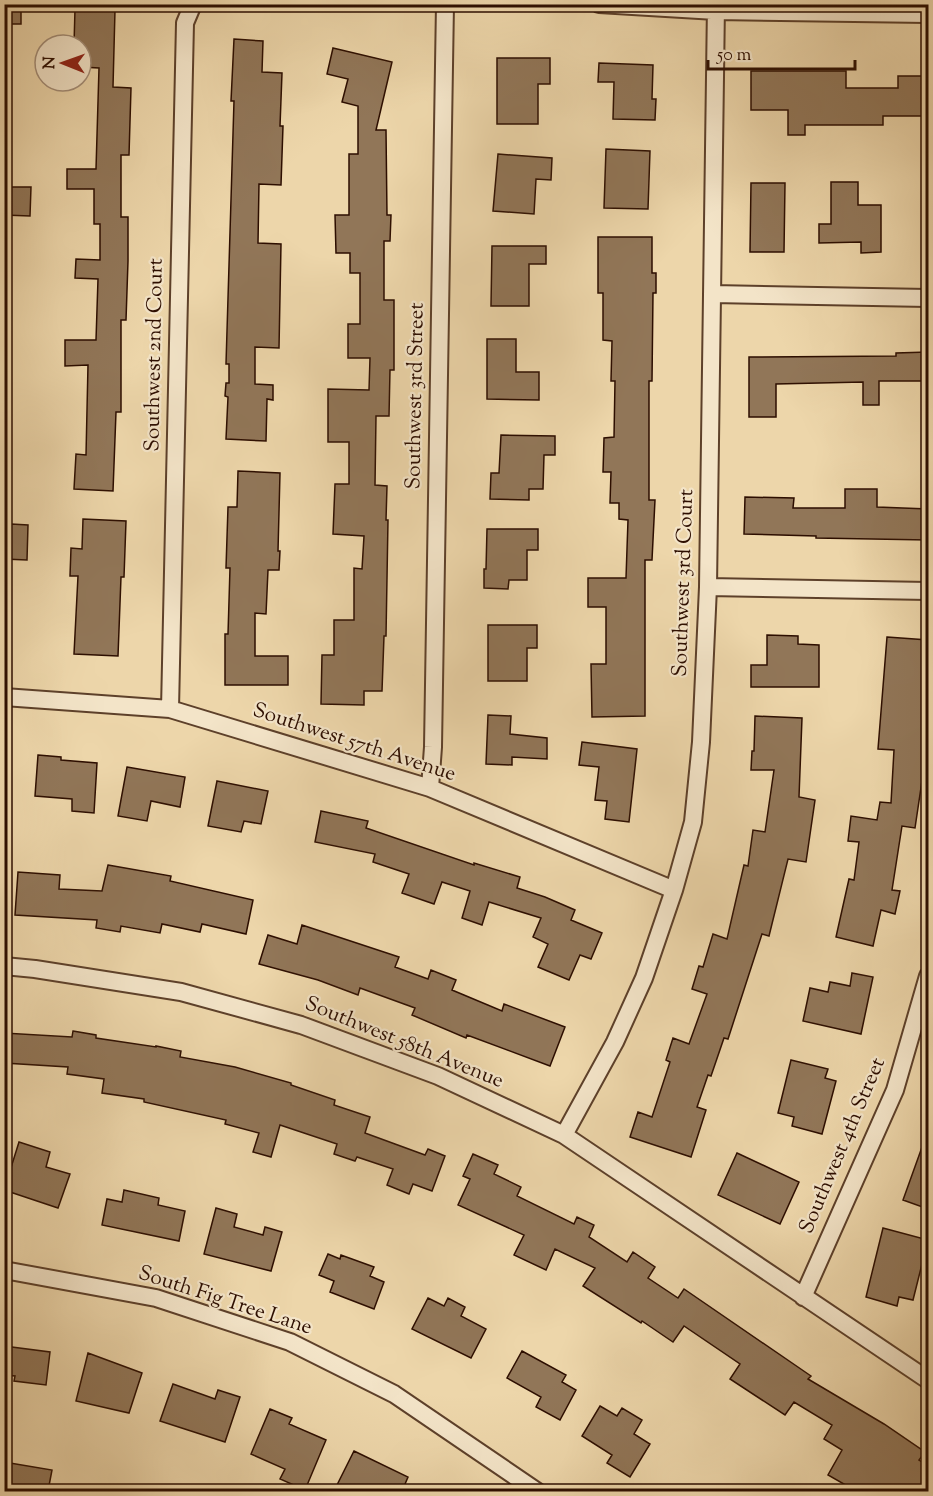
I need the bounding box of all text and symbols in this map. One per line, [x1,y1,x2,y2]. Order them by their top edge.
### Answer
north arrow [33,33,93,93]
scale bar [708,33,855,71]
text: 50 m [716,43,752,69]
text: N [39,56,62,69]
street label: Southwest 2nd Court [138,258,172,452]
street label: Southwest 3rd Street [399,302,433,490]
street label: Southwest 3rd Court [666,489,702,677]
street label: Southwest 57th Avenue [249,696,459,790]
street label: Southwest 58th Avenue [300,989,508,1097]
street label: Southwest 4th Street [792,1053,894,1239]
street label: South Fig Tree Lane [134,1259,316,1343]

